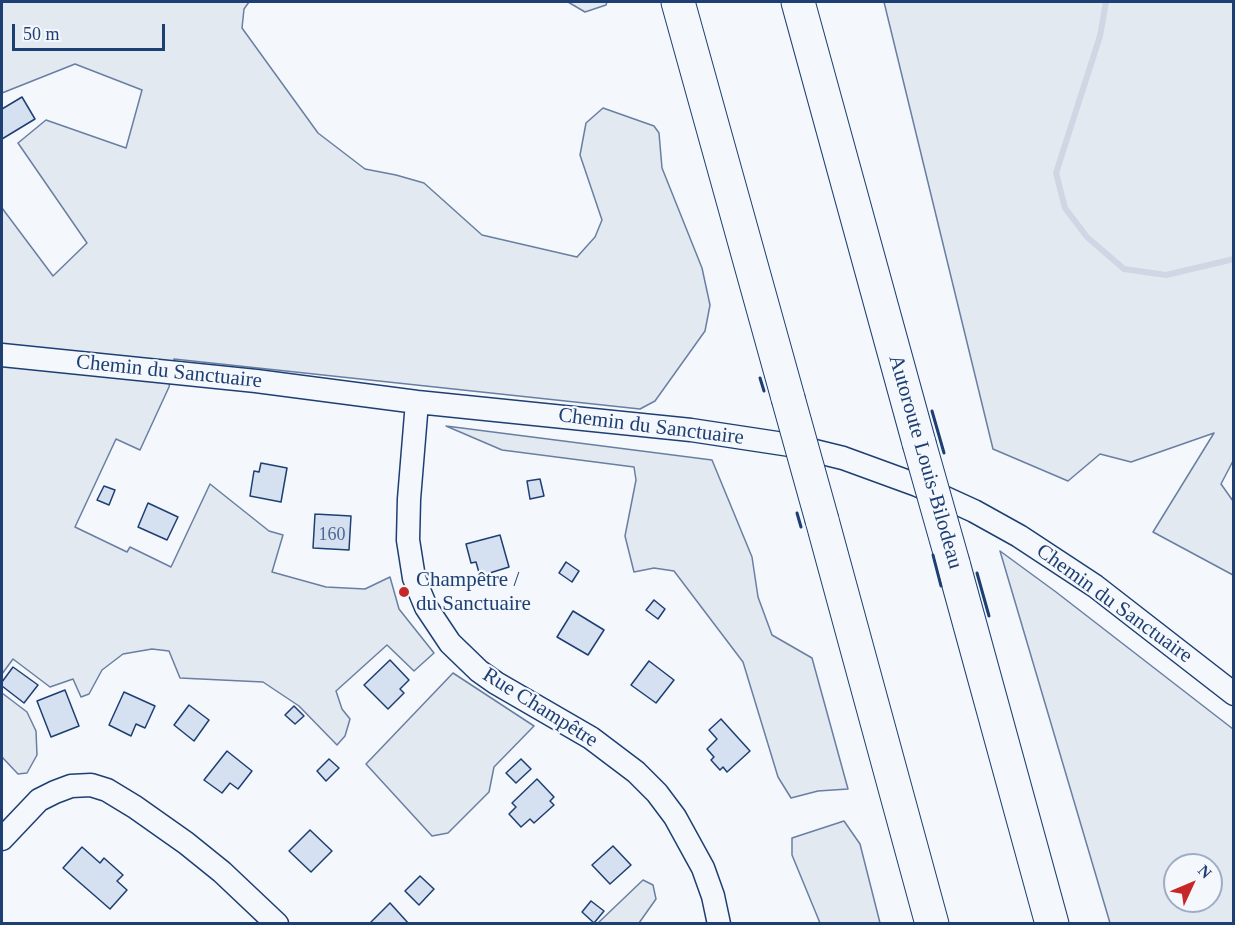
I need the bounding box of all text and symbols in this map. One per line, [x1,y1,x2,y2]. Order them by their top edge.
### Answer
scale bar [15,12,168,50]
text: 50 m [23,24,60,44]
street label: Chemin du Sanctuaire [75,350,263,394]
street label: Autoroute Louis-Bilodeau [882,352,968,572]
street label: Chemin du Sanctuaire [557,403,745,451]
house number: 160 [318,524,346,546]
street label: Chemin du Sanctuaire [1031,539,1197,669]
place label: Champêtre / du Sanctuaire [416,567,531,617]
marker: Champêtre / du Sanctuaire [397,585,411,599]
street label: Rue Champêtre [478,663,602,753]
north arrow [1163,853,1223,913]
text: N [1195,861,1215,882]

